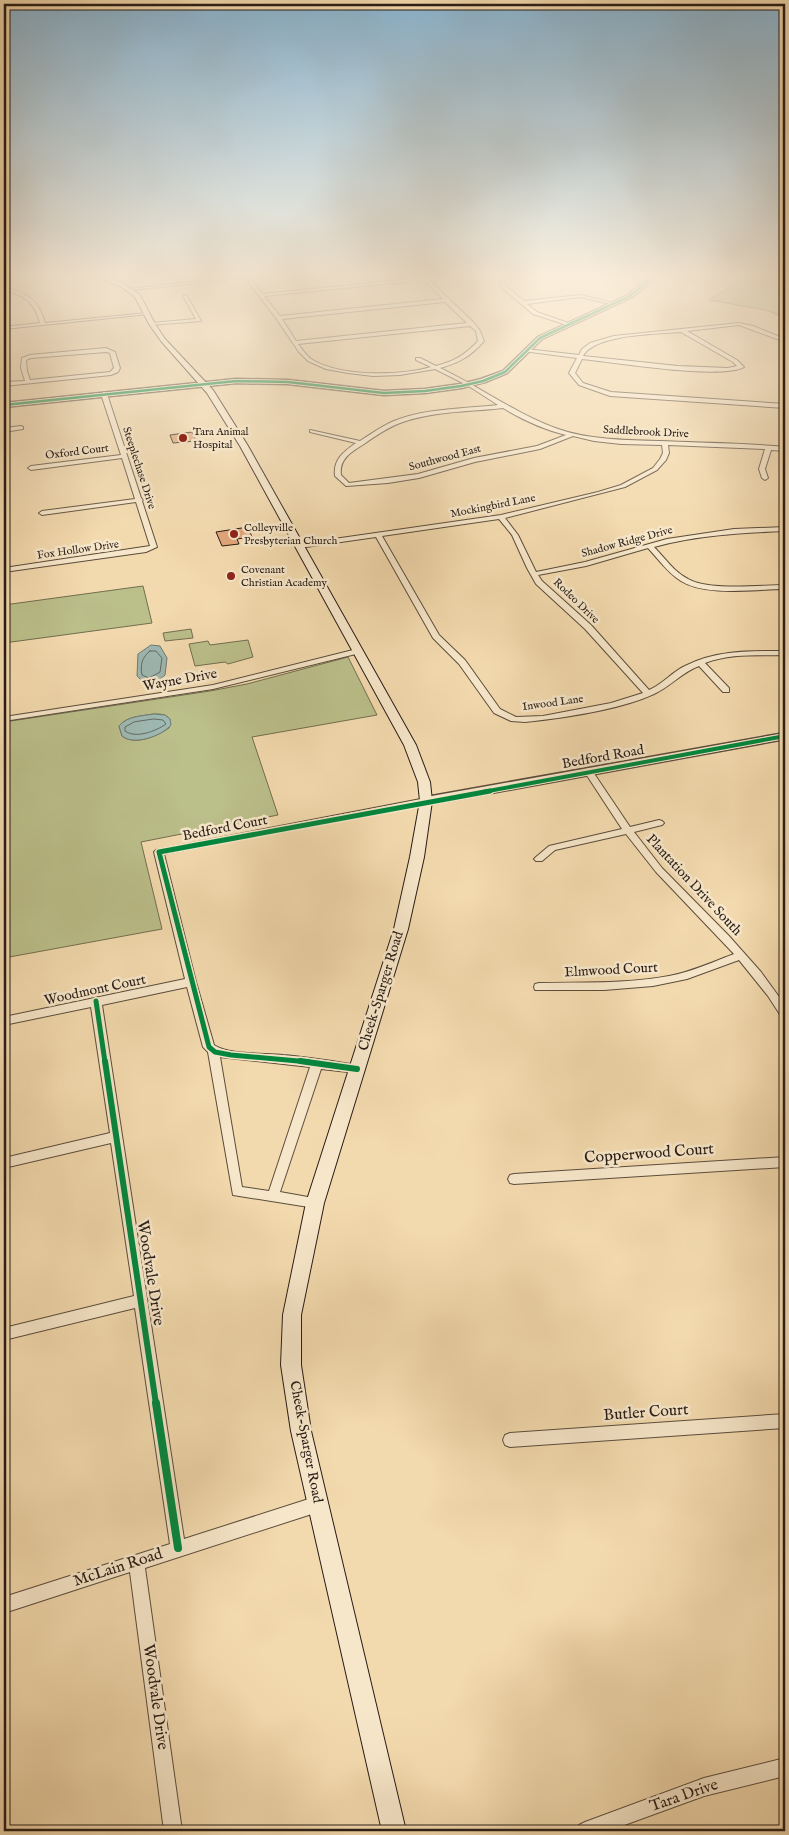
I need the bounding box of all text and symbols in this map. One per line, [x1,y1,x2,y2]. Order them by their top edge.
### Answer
street label: Saddlebrook Drive [603,423,689,441]
street label: Steeplechase Drive [119,425,159,511]
place label: Tara Animal Hospital [193,425,249,452]
marker: Tara Animal Hospital [177,432,189,444]
street label: Oxford Court [44,441,110,463]
street label: Southwood East [407,442,483,474]
street label: Mockingbird Lane [449,491,537,521]
place label: Colleyville Presbyterian Church [244,521,337,548]
street label: Shadow Ridge Drive [580,523,674,561]
marker: Colleyville Presbyterian Church [228,528,240,540]
street label: Fox Hollow Drive [36,537,120,563]
place label: Covenant Christian Academy [241,563,328,590]
marker: Covenant Christian Academy [225,570,237,582]
street label: Rodeo Drive [550,575,602,627]
street label: Wayne Drive [142,665,219,695]
street label: Inwood Lane [522,692,584,714]
street label: Bedford Road [561,741,646,773]
street label: Bedford Court [181,811,269,845]
street label: Plantation Drive South [642,830,746,940]
street label: Cheek-Sparger Road [354,929,408,1053]
street label: Elmwood Court [564,959,658,981]
street label: Woodmont Court [43,970,148,1010]
street label: Copperwood Court [583,1139,715,1169]
street label: Woodvale Drive [132,1219,168,1327]
street label: Cheek-Sparger Road [285,1379,327,1505]
street label: Butler Court [603,1400,690,1426]
street label: McLain Road [71,1544,166,1592]
street label: Woodvale Drive [138,1643,172,1751]
street label: Tara Drive [647,1775,721,1817]

